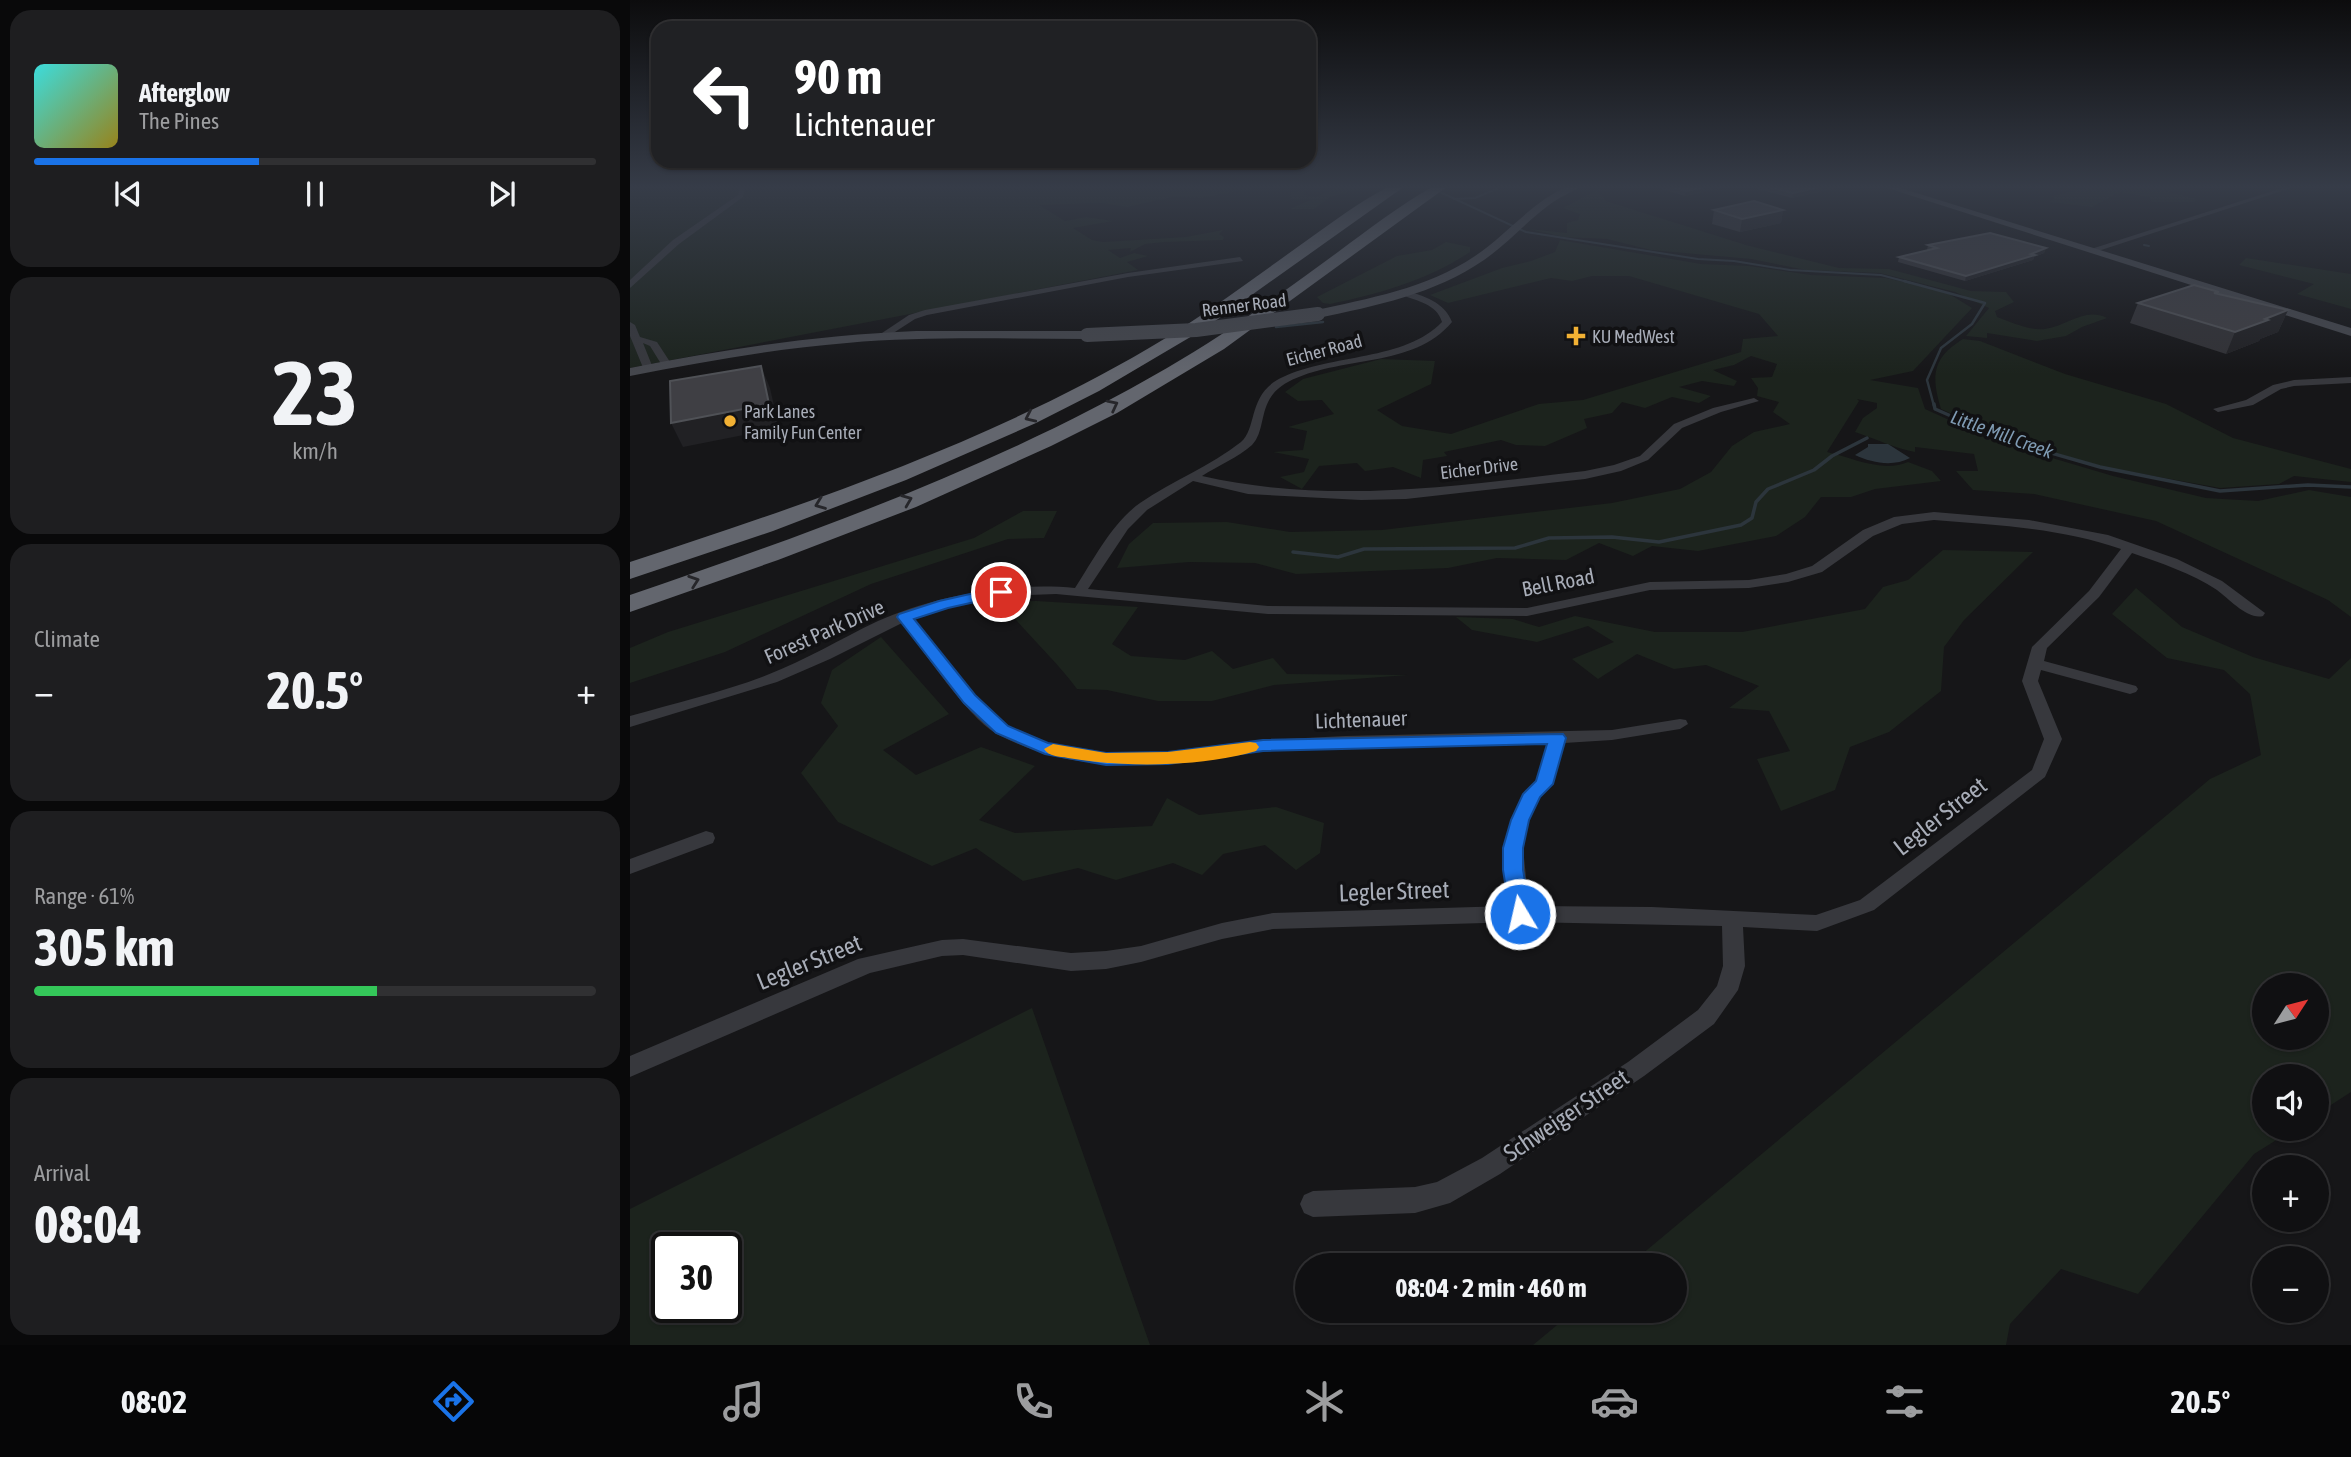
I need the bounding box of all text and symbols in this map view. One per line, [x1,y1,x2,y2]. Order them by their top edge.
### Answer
text: 90 m [794,48,882,104]
icon: left [679,49,770,140]
text: Afterglow [139,78,230,108]
text: Lichtenauer [794,106,934,143]
text: The Pines [139,108,219,134]
icon: previous [109,175,147,213]
icon: pause [296,175,334,213]
icon: next [483,175,521,213]
street label: Renner Road [1201,289,1287,321]
marker: KU MedWest [1566,326,1586,346]
place label: KU MedWest [1592,326,1675,347]
street label: Eicher Road [1284,330,1364,370]
text: 23 [272,340,358,444]
one-way arrow [1106,400,1119,414]
place label: Park Lanes Family Fun Center [744,401,862,443]
water label: Little Mill Creek [1948,405,2057,463]
one-way arrow [1025,408,1037,422]
marker: Park Lanes Family Fun Center [722,413,738,429]
text: km/h [292,438,338,464]
street label: Eicher Drive [1439,453,1519,483]
one-way arrow [900,495,912,509]
one-way arrow [814,496,826,510]
pin [971,562,1031,622]
street label: Bell Road [1520,563,1596,601]
icon: arrive [982,573,1020,611]
one-way arrow [688,575,700,589]
street label: Forest Park Drive [760,594,888,668]
text: Climate [34,626,100,652]
text: 20.5° [267,660,363,720]
text: − [34,669,54,712]
text: + [576,669,596,712]
street label: Lichtenauer [1315,705,1408,733]
street label: Legler Street [1888,771,1992,861]
street label: Legler Street [1338,876,1450,906]
position arrow [1483,877,1557,951]
text: Range · 61% [34,883,134,909]
text: 305 km [34,917,175,977]
street label: Legler Street [753,929,865,995]
north arrow [2252,973,2329,1050]
map controls [2252,973,2329,1323]
street label: Schweiger Street [1498,1063,1634,1167]
button: sound [2252,1064,2329,1141]
button: + [2252,1155,2329,1232]
text: Arrival [34,1160,90,1186]
text: 08:04 [34,1194,142,1254]
speed limit sign: 30 [651,1232,742,1323]
button: − [2252,1246,2329,1323]
text: 08:04 · 2 min · 460 m [1395,1273,1587,1303]
icon: directions [429,1377,478,1426]
icon: music [719,1377,768,1426]
icon: phone [1009,1377,1058,1426]
icon: climate [1300,1377,1349,1426]
icon: car [1590,1377,1639,1426]
icon: filters [1880,1377,1929,1426]
text: 08:02 [121,1383,187,1420]
text: 20.5° [2171,1383,2230,1420]

